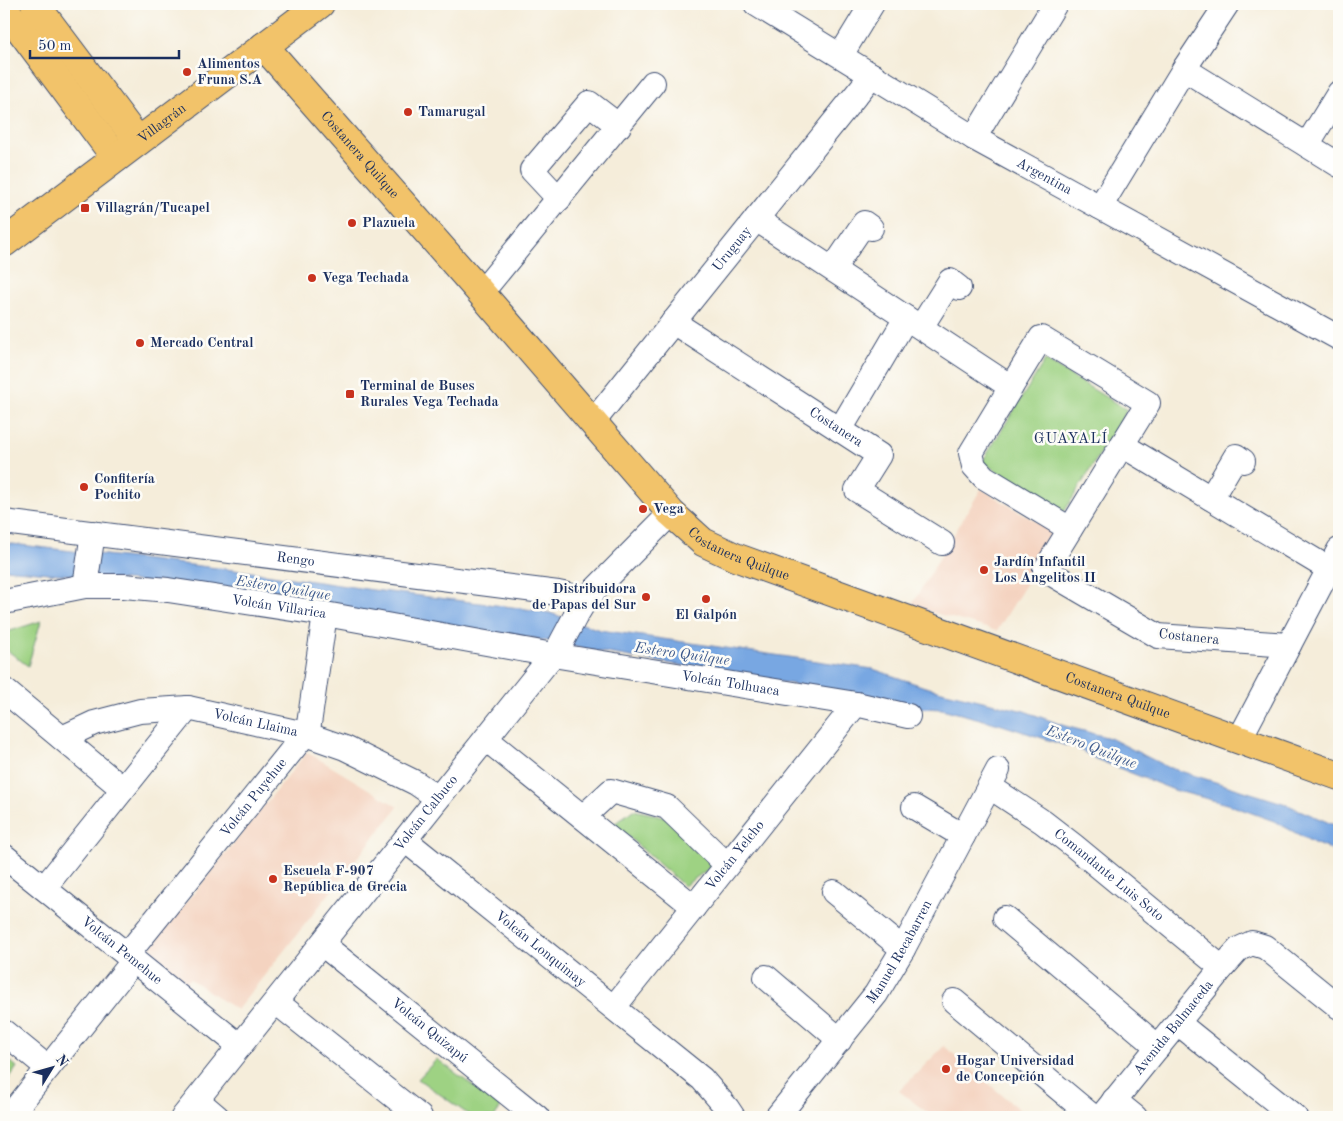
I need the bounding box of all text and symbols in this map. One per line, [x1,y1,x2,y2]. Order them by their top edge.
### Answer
scale bar [30,28,179,60]
text: 50 m [38,39,72,54]
place label: Alimentos Fruna S.A [197,57,263,87]
marker: Alimentos Fruna S.A [181,66,193,78]
street label: Villagrán [135,101,189,146]
place label: Tamarugal [418,105,486,119]
marker: Tamarugal [402,106,414,118]
street label: Costanera Quilque [318,109,401,201]
street label: Argentina [1014,156,1075,197]
place label: Villagrán/Tucapel [95,201,210,216]
marker: Villagrán/Tucapel [79,202,91,214]
place label: Plazuela [362,216,415,230]
marker: Plazuela [346,217,358,229]
street label: Uruguay [710,223,755,274]
place label: Vega Techada [322,271,409,285]
marker: Vega Techada [306,272,318,284]
place label: Mercado Central [150,336,254,350]
marker: Mercado Central [134,337,146,349]
place label: Terminal de Buses Rurales Vega Techada [360,379,499,409]
marker: Terminal de Buses Rurales Vega Techada [344,388,356,400]
street label: Costanera [807,405,865,450]
district label: GUAYALÍ [1034,429,1108,447]
place label: Confitería Pochito [94,472,155,502]
marker: Confitería Pochito [78,481,90,493]
place label: Vega [653,502,684,516]
marker: Vega [637,503,649,515]
street label: Costanera Quilque [685,525,791,583]
street label: Rengo [276,550,316,569]
place label: Jardín Infantil Los Angelitos II [994,555,1096,585]
marker: Jardín Infantil Los Angelitos II [978,564,990,576]
water label: Estero Quilque [233,574,332,604]
place label: Distribuidora de Papas del Sur [532,582,636,612]
marker: Distribuidora de Papas del Sur [640,591,652,603]
street label: Volcán Villarica [231,593,327,621]
marker: El Galpón [700,593,712,605]
place label: El Galpón [675,608,737,622]
street label: Costanera [1158,627,1220,647]
water label: Estero Quilque [633,641,731,669]
street label: Volcán Tolhuaca [680,669,781,699]
street label: Costanera Quilque [1063,670,1172,721]
street label: Volcán Llaima [212,707,299,739]
water label: Estero Quilque [1043,723,1138,772]
street label: Volcán Puyehue [218,756,289,840]
street label: Volcán Calbuco [392,773,460,854]
street label: Volcán Yelcho [703,818,767,893]
street label: Comandante Luis Soto [1051,826,1166,924]
place label: Escuela F-907 República de Grecia [283,864,407,894]
marker: Escuela F-907 República de Grecia [267,873,279,885]
street label: Manuel Recabarren [864,898,935,1006]
street label: Volcán Lonquimay [492,908,589,990]
street label: Volcán Pemehue [79,914,165,987]
street label: Avenida Balmaceda [1131,978,1216,1078]
street label: Volcán Quizapú [389,996,471,1066]
north arrow [28,1044,78,1094]
text: N [53,1052,71,1070]
place label: Hogar Universidad de Concepción [956,1054,1075,1084]
marker: Hogar Universidad de Concepción [940,1063,952,1075]

